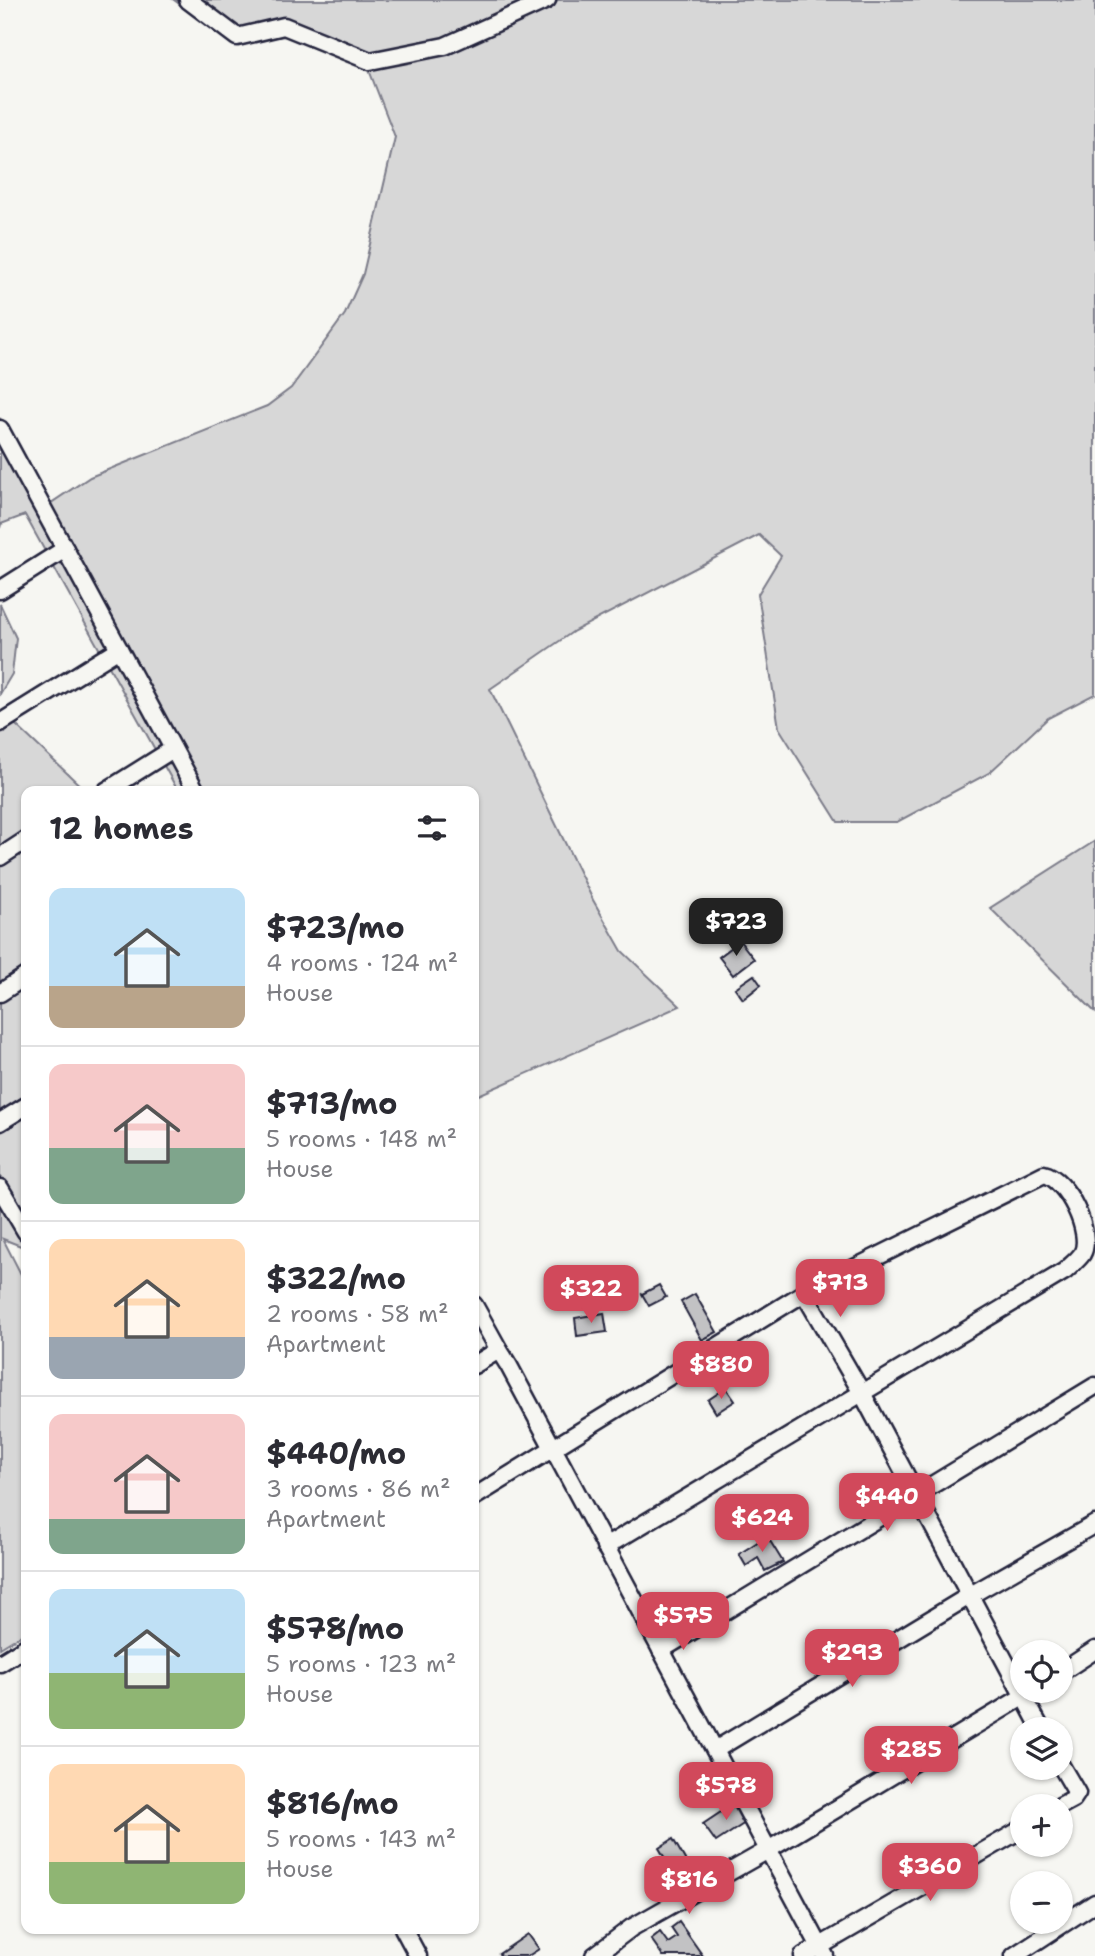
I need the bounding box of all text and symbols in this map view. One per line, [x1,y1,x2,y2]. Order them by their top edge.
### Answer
text: 12 homes [49,808,193,849]
icon: filters [413,809,451,847]
pin: $723 [695,898,777,958]
text: $723 [705,906,767,936]
text: $723/mo [266,907,405,948]
icon: home [105,916,189,1000]
text: 4 rooms · 124 m² [266,948,458,978]
text: House [266,978,334,1008]
text: $713/mo [266,1083,398,1124]
icon: home [105,1092,189,1176]
text: 5 rooms · 148 m² [266,1124,457,1154]
text: House [266,1154,334,1184]
text: $322/mo [266,1258,406,1299]
pin: $713 [799,1260,881,1319]
pin: $322 [550,1266,632,1325]
icon: home [105,1267,189,1351]
text: $713 [812,1267,868,1297]
text: $322 [560,1273,622,1303]
text: 2 rooms · 58 m² [266,1299,449,1329]
text: Apartment [266,1329,386,1359]
pin: $880 [680,1342,762,1401]
text: $880 [689,1349,753,1379]
text: $440/mo [266,1433,406,1474]
icon: home [105,1442,189,1526]
text: 3 rooms · 86 m² [266,1474,451,1504]
pin: $440 [846,1474,928,1533]
text: $440 [855,1481,919,1511]
pin: $624 [721,1494,803,1554]
text: $624 [731,1502,793,1532]
text: Apartment [266,1504,386,1534]
pin: $575 [642,1592,724,1652]
text: $575 [653,1600,713,1630]
text: $578/mo [266,1608,404,1649]
icon: home [105,1617,189,1701]
pin: $293 [811,1630,893,1689]
text: $293 [821,1637,883,1667]
map controls [1010,1640,1073,1934]
button: locate [1010,1640,1073,1703]
text: 5 rooms · 123 m² [266,1649,456,1679]
text: House [266,1679,334,1709]
button: layers [1010,1717,1073,1780]
pin: $285 [870,1726,952,1786]
text: $285 [880,1734,942,1764]
pin: $578 [685,1762,767,1822]
text: $578 [695,1770,757,1800]
text: $816/mo [266,1783,399,1824]
icon: home [105,1792,189,1876]
button: + [1010,1794,1073,1857]
text: 5 rooms · 143 m² [266,1824,456,1854]
pin: $360 [889,1843,971,1903]
text: $360 [898,1851,962,1881]
text: House [266,1854,334,1884]
pin: $816 [648,1856,730,1916]
text: $816 [660,1864,718,1894]
button: − [1010,1871,1073,1934]

